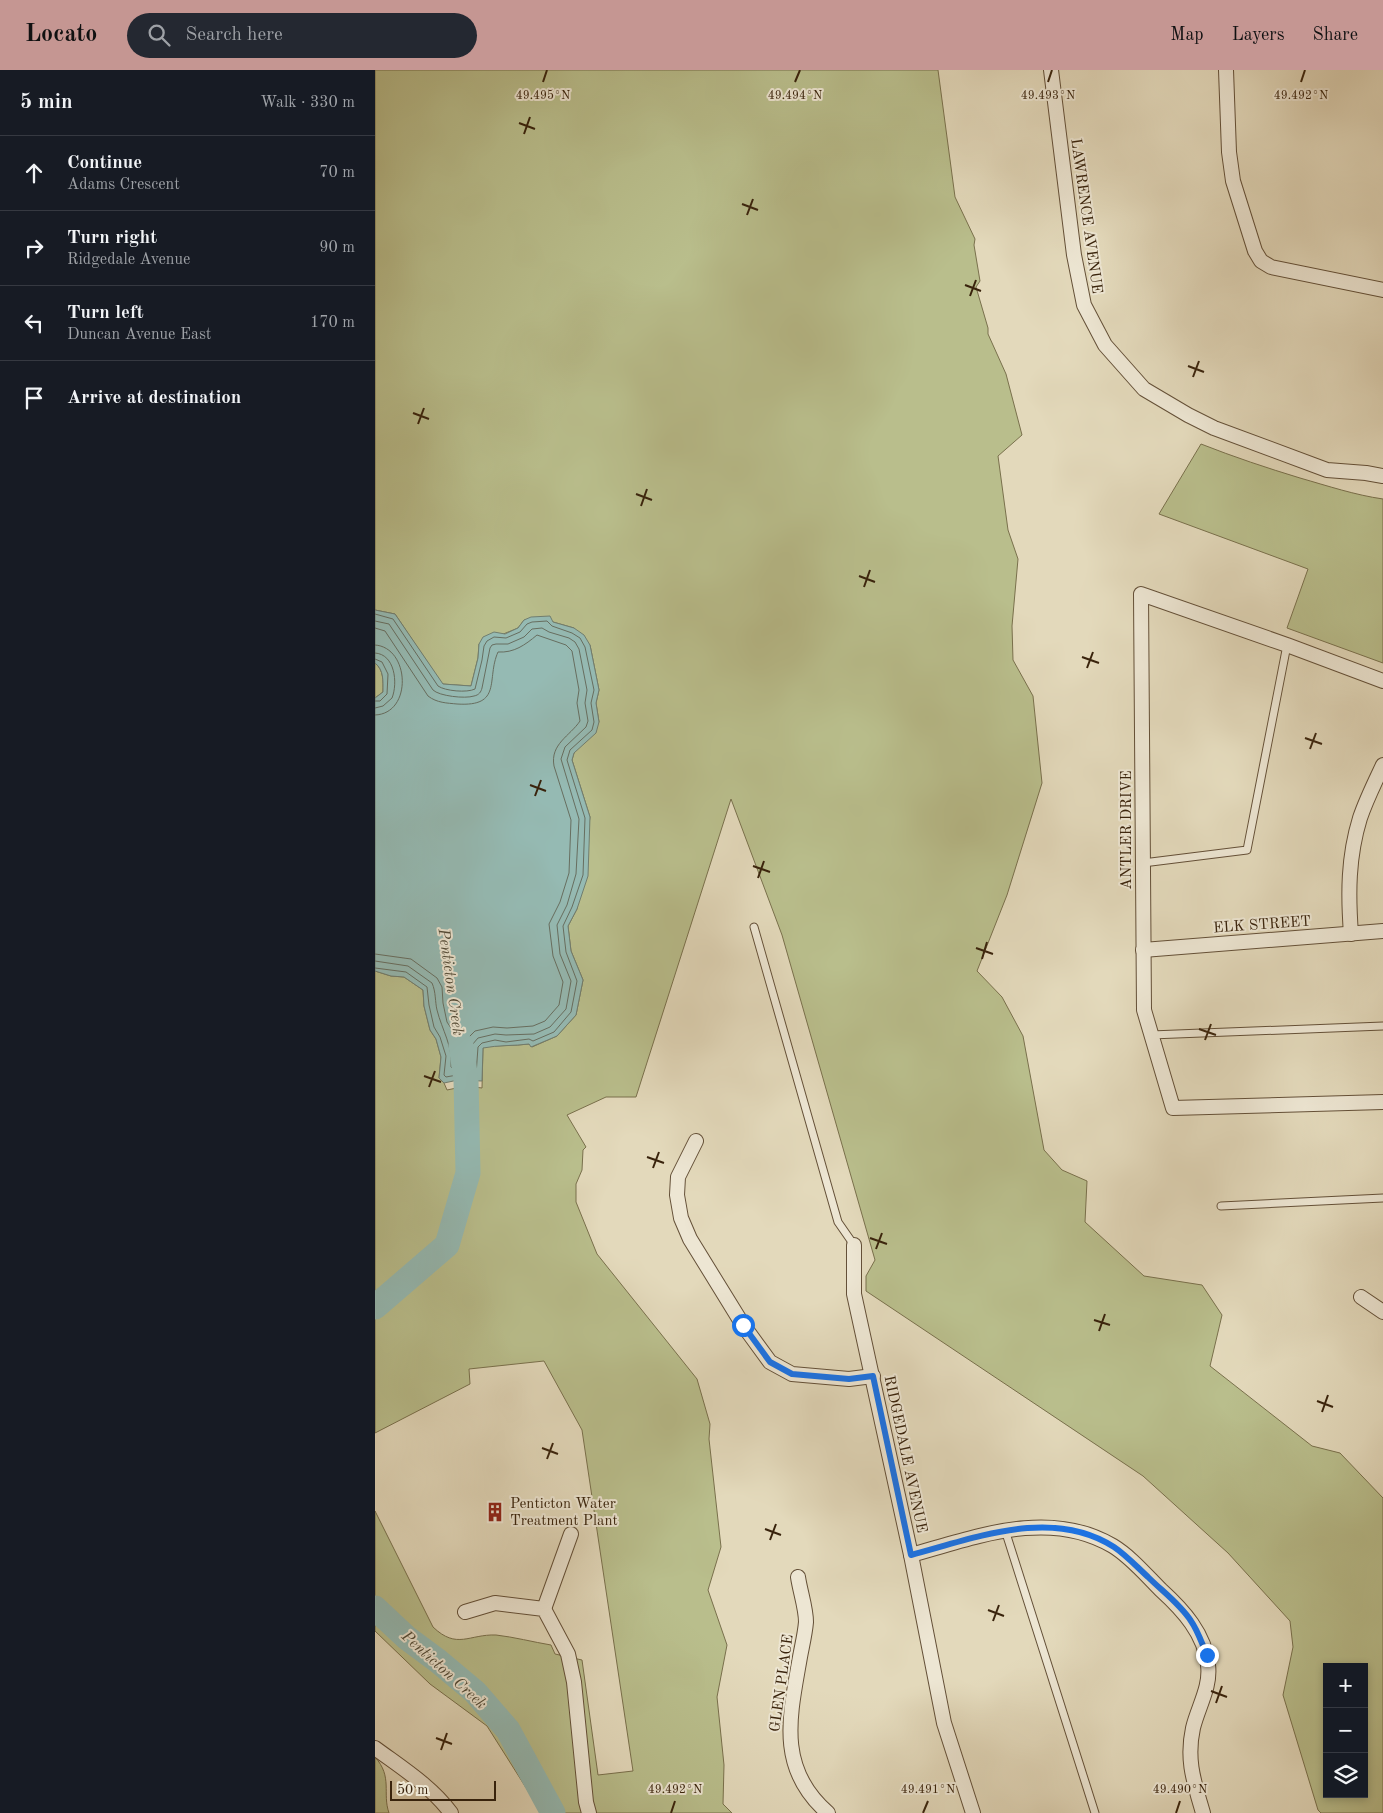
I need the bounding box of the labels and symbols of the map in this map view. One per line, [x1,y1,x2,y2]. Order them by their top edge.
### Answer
text: 49.495°N [516,89,570,102]
text: 49.494°N [768,90,822,102]
text: 49.493°N [1021,90,1075,102]
text: 49.492°N [1274,90,1328,102]
street label: LAWRENCE AVENUE [1067,138,1104,295]
street label: ANTLER DRIVE [1120,770,1135,890]
street label: ELK STREET [1213,915,1312,936]
water label: Penticton Creek [434,927,465,1037]
route start [732,1314,755,1337]
street label: RIDGEDALE AVENUE [880,1374,929,1535]
place label: Penticton Water Treatment Plant [510,1497,618,1529]
building icon: Penticton Water Treatment Plant [484,1501,506,1523]
water label: Penticton Creek [397,1628,489,1713]
street label: GLEN PLACE [768,1633,797,1733]
route end [1196,1644,1219,1667]
scale bar [390,1778,496,1801]
text: 49.492°N [648,1784,702,1796]
text: 49.491°N [901,1784,955,1796]
text: 49.490°N [1153,1784,1207,1796]

